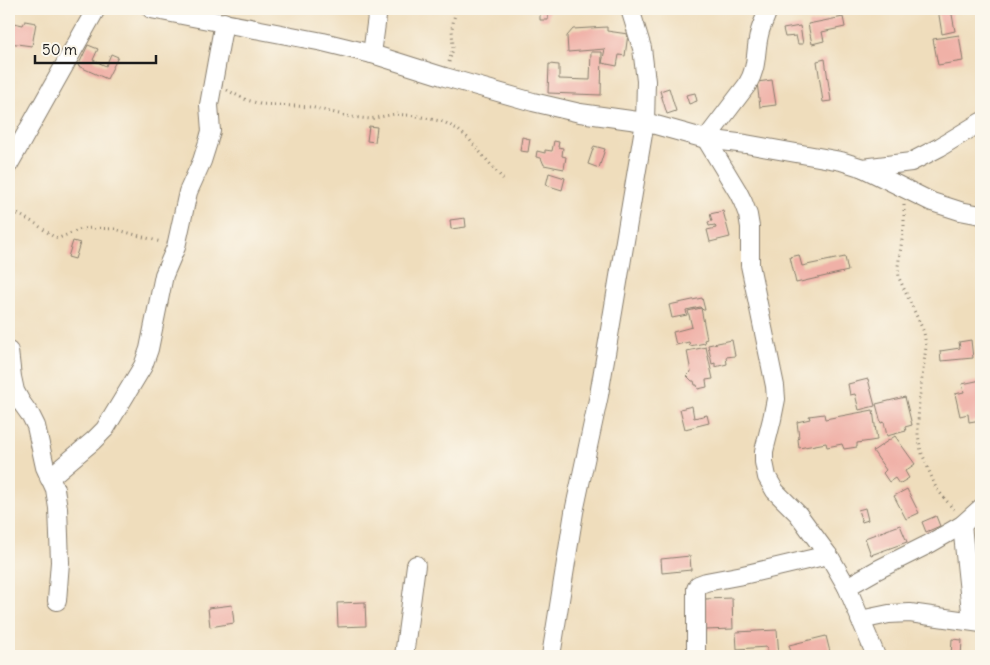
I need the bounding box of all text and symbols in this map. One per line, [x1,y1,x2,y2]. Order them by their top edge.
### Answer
scale bar [35,32,156,64]
text: 50 m [42,40,77,59]

